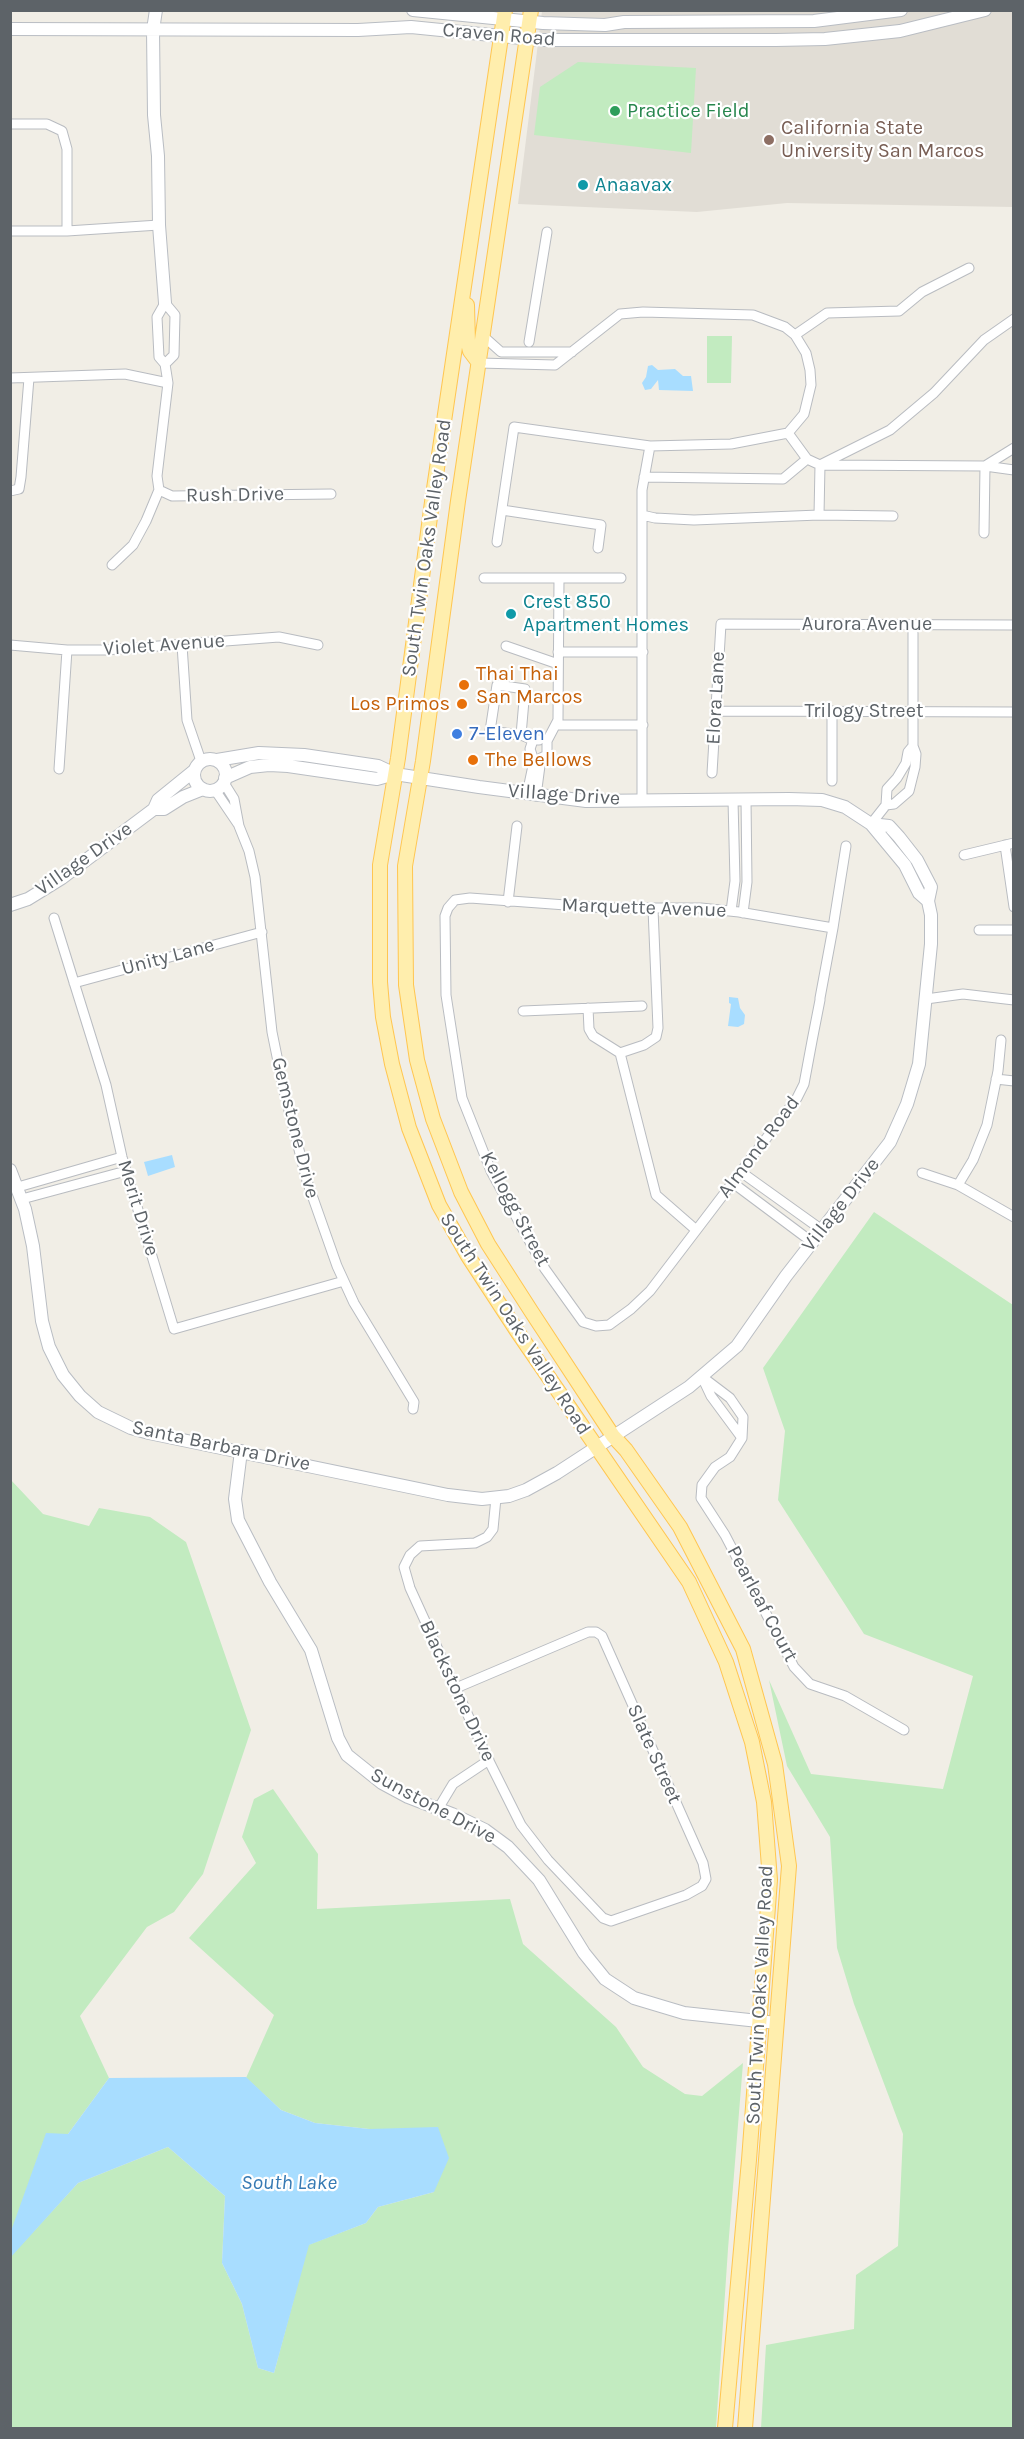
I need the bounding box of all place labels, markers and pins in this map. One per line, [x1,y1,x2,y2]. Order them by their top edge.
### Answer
place label: Practice Field [627,99,750,123]
marker: Practice Field [608,104,622,118]
place label: California State University San Marcos [781,116,985,163]
marker: California State University San Marcos [762,133,776,147]
place label: Anaavax [595,173,672,197]
marker: Anaavax [576,178,590,192]
place label: Crest 850 Apartment Homes [523,590,689,637]
marker: Crest 850 Apartment Homes [504,607,518,621]
place label: Thai Thai San Marcos [476,662,583,709]
marker: Thai Thai San Marcos [457,678,471,692]
place label: Los Primos [350,692,450,716]
marker: Los Primos [455,697,469,711]
place label: 7-Eleven [469,722,545,746]
marker: 7-Eleven [450,727,464,741]
place label: The Bellows [485,748,592,772]
marker: The Bellows [466,753,480,767]

